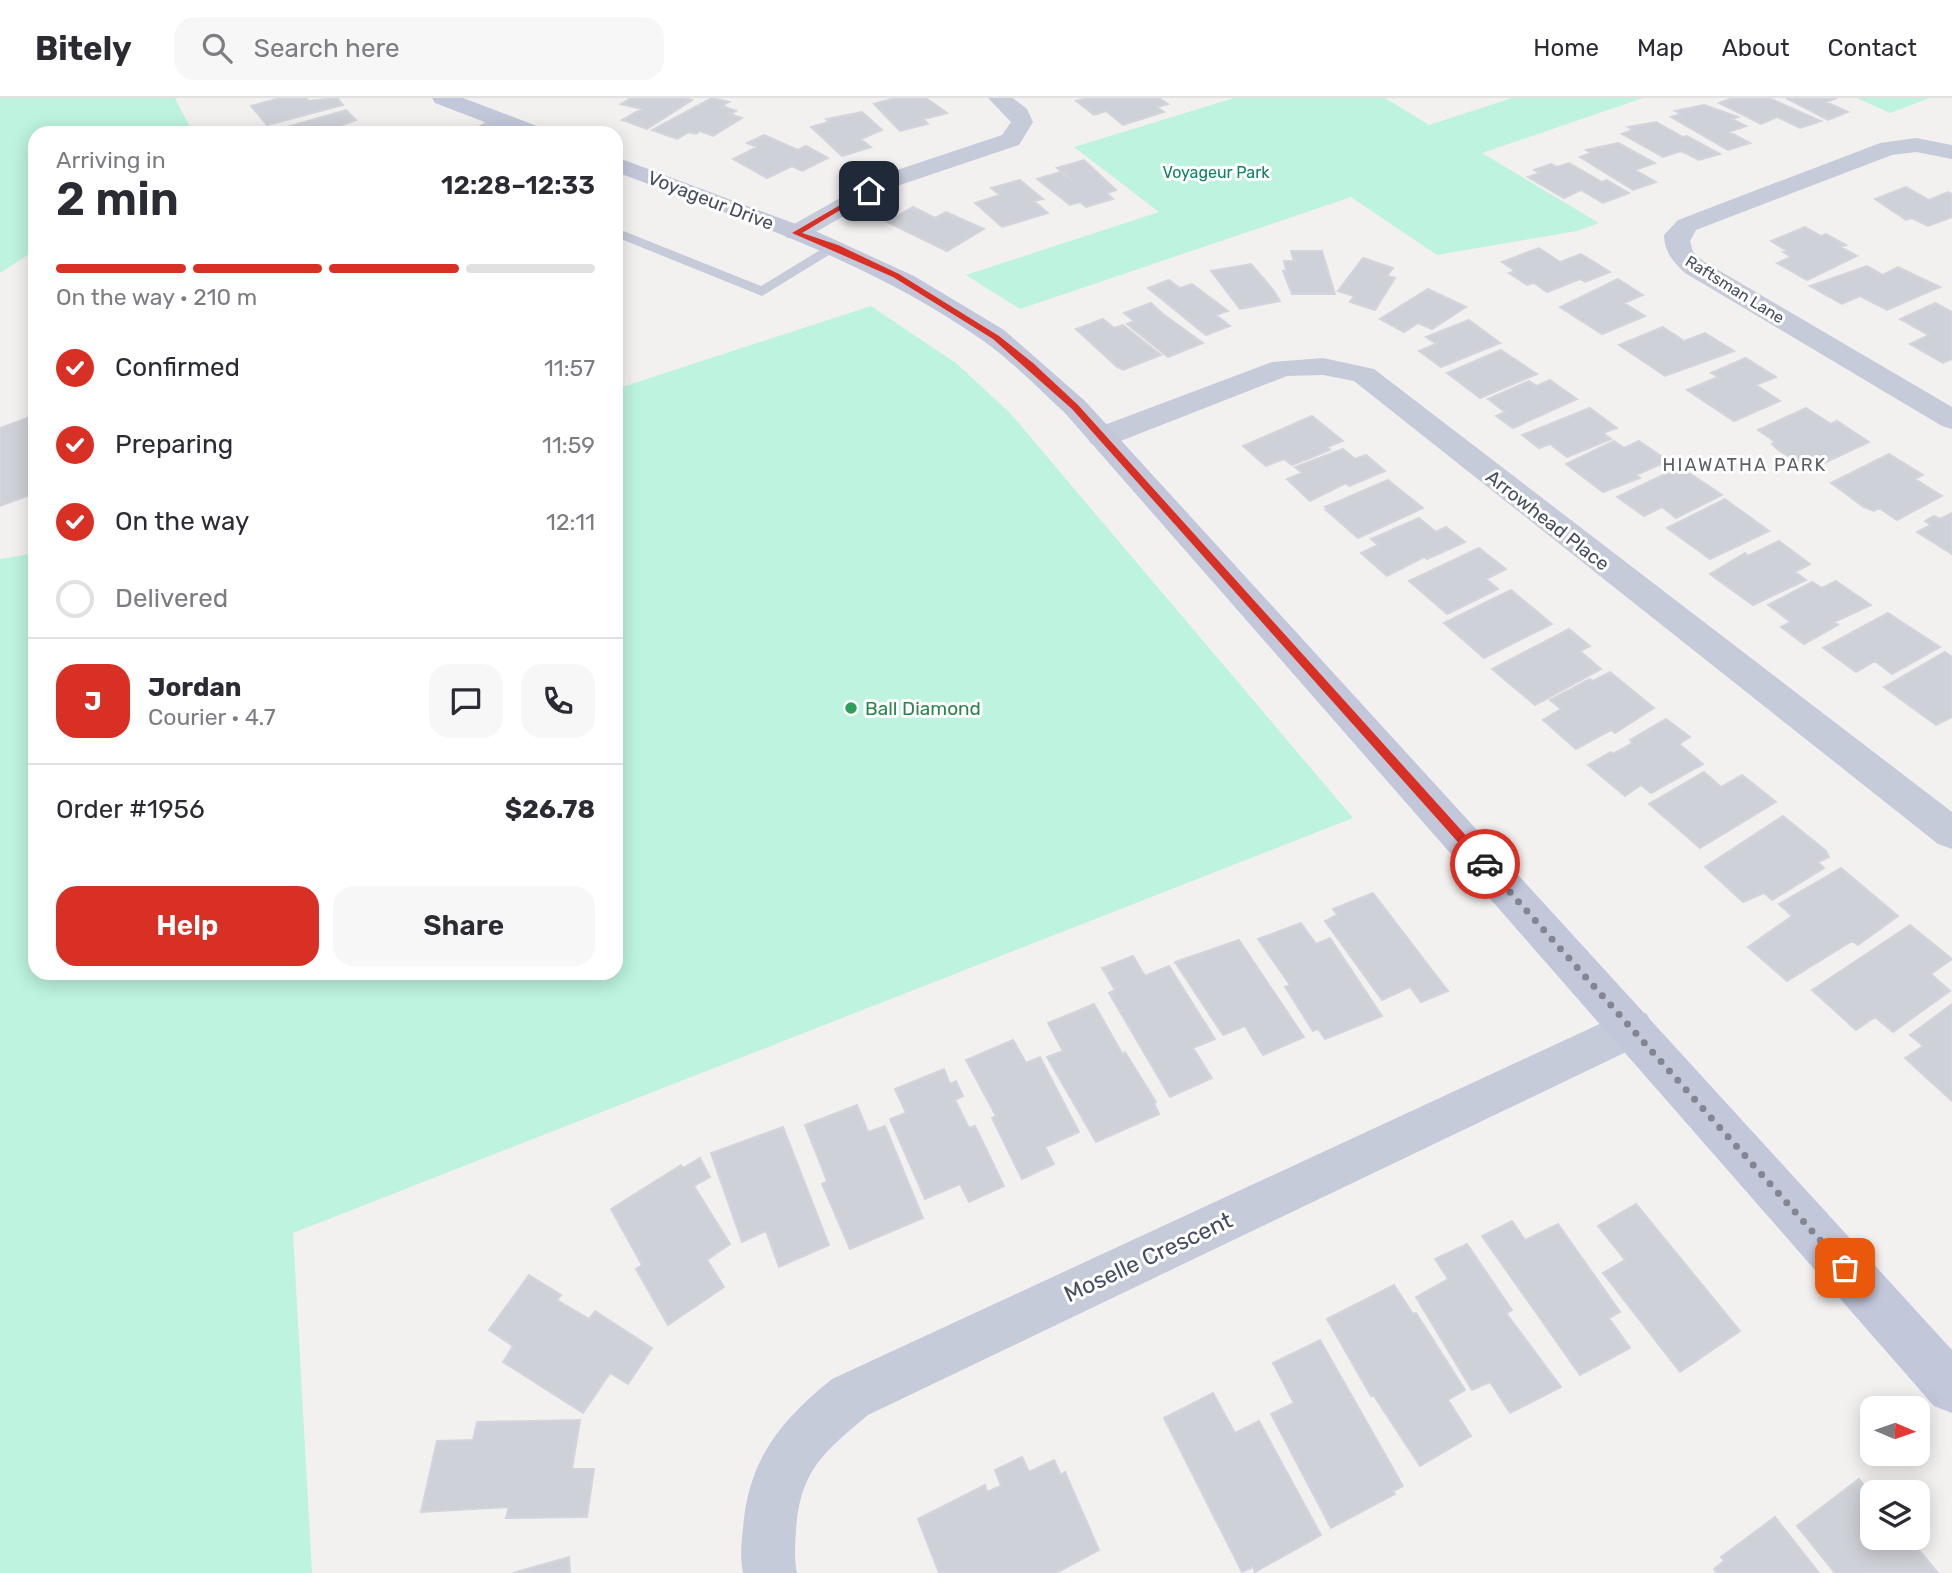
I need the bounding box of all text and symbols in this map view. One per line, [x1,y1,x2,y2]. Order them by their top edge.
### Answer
search box [174,17,664,80]
text: Bitely [35,29,132,68]
icon: search [198,29,236,67]
text: Search here [254,33,400,64]
text: Home [1533,34,1599,62]
text: Map [1637,34,1684,62]
text: About [1722,34,1790,62]
text: Contact [1828,34,1917,62]
text: Arriving in [56,146,166,174]
pin [839,161,899,221]
park label: Voyageur Park [1163,163,1270,182]
street label: Voyageur Drive [645,166,777,235]
text: 12:28–12:33 [441,170,595,201]
text: 2 min [56,172,179,227]
icon: home [850,172,888,210]
street label: Raftsman Lane [1682,251,1788,327]
text: On the way · 210 m [56,283,257,311]
icon: check [56,349,94,387]
text: Confirmed [115,352,240,383]
text: 11:57 [544,354,595,382]
icon: check [56,426,94,464]
text: Preparing [115,429,233,460]
text: 11:59 [542,431,595,459]
district label: HIAWATHA PARK [1663,454,1827,476]
street label: Arrowhead Place [1482,465,1614,576]
icon: check [56,503,94,541]
text: On the way [115,506,249,537]
text: 12:11 [546,508,595,536]
text: Delivered [115,583,228,614]
button: chat [429,664,503,738]
button: phone [521,664,595,738]
text: Jordan [148,672,241,703]
text: J [84,686,102,717]
place label: Ball Diamond [865,697,981,720]
marker: Ball Diamond [843,700,859,716]
text: Courier · 4.7 [148,703,275,731]
text: Order #1956 [56,794,205,825]
text: $26.78 [505,794,595,825]
courier [1450,829,1520,899]
icon: car [1466,845,1504,883]
button: Help [56,886,319,966]
button: Share [333,886,595,966]
street label: Moselle Crescent [1059,1206,1237,1308]
pin [1815,1238,1875,1298]
icon: bag [1826,1249,1864,1287]
north arrow [1860,1396,1930,1466]
map controls [1860,1396,1930,1550]
button: layers [1860,1480,1930,1550]

